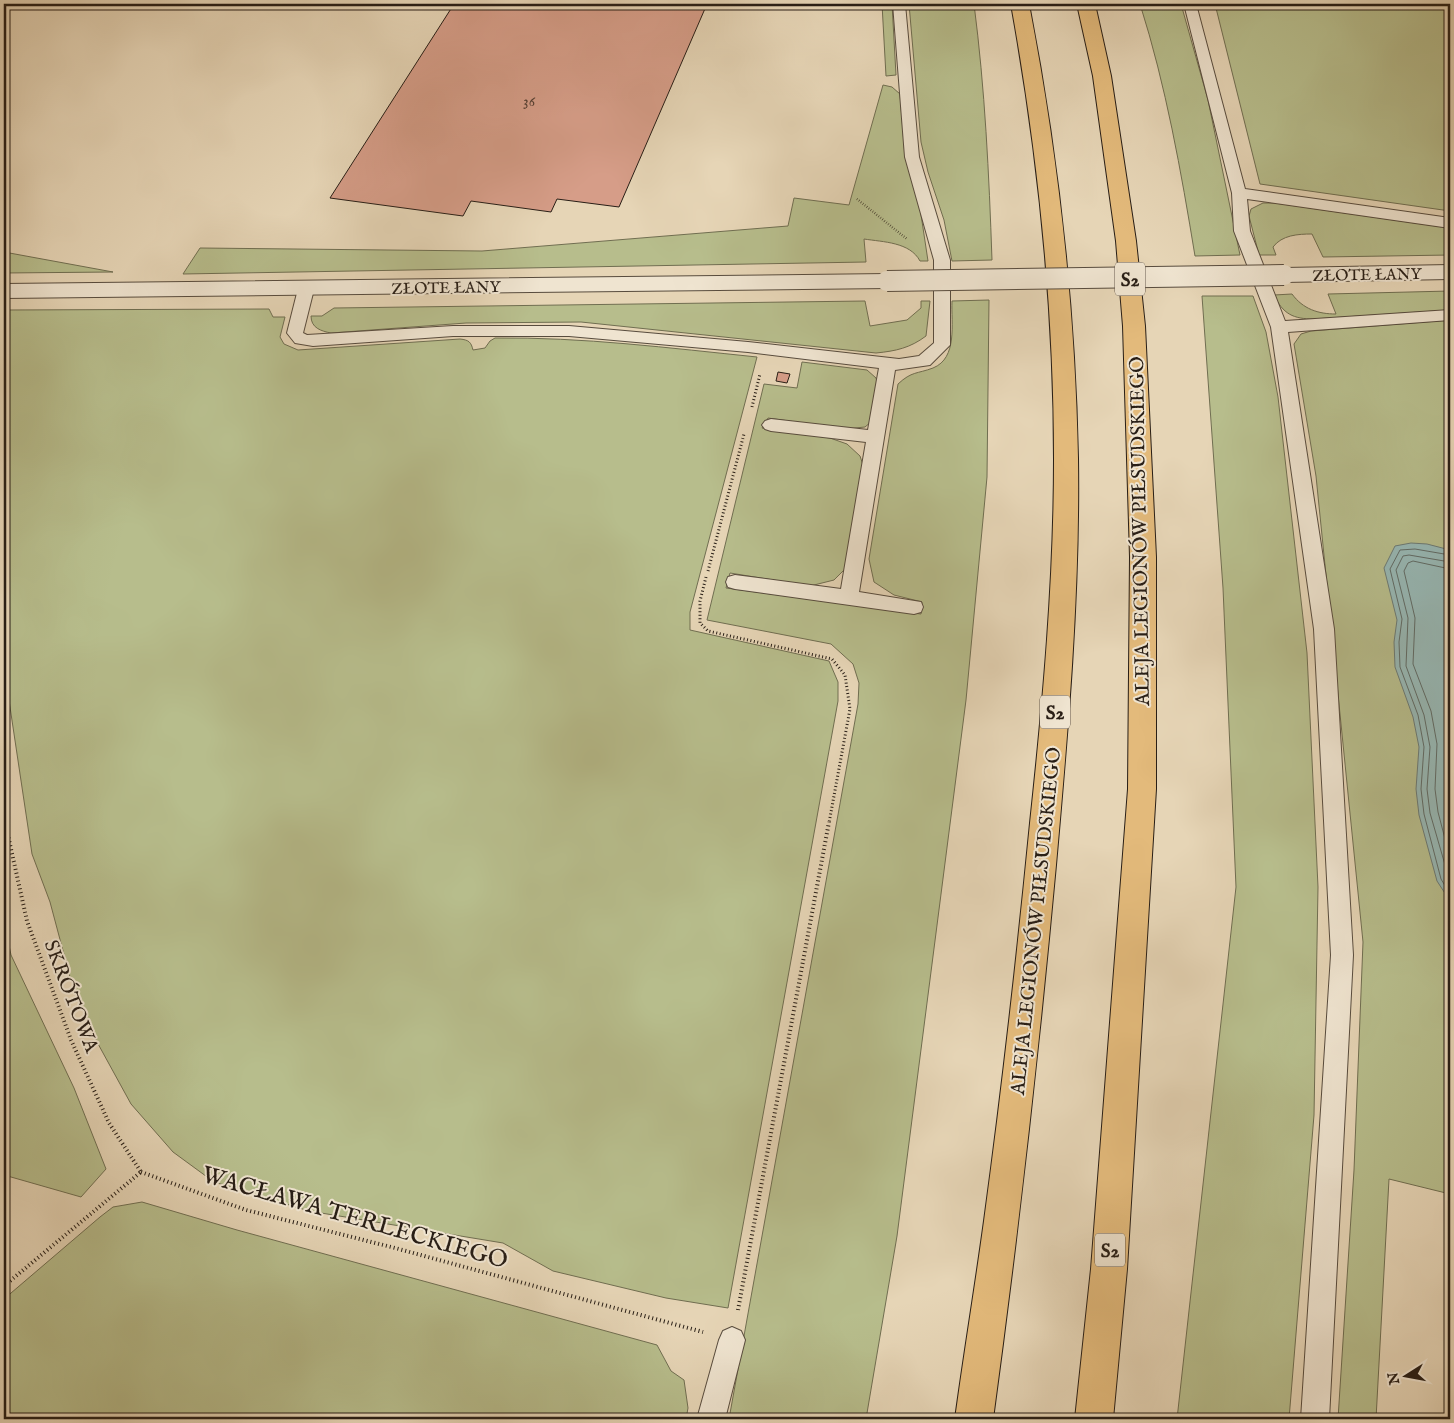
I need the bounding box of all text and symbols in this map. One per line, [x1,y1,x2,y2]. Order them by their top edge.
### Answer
house number: 36 [523,92,536,111]
road number: S2 [1115,262,1145,296]
street label: ZŁOTE ŁANY [1312,265,1423,287]
street label: ZŁOTE ŁANY [391,278,502,300]
street label: ALEJA LEGIONÓW PIŁSUDSKIEGO [1125,356,1156,707]
road number: S2 [1040,696,1070,729]
street label: ALEJA LEGIONÓW PIŁSUDSKIEGO [1006,746,1067,1097]
street label: SKRÓTOWA [38,937,104,1057]
street label: WACŁAWA TERLECKIEGO [198,1160,511,1277]
road number: S2 [1095,1234,1125,1266]
north arrow [1382,1350,1432,1400]
text: N [1384,1371,1404,1387]

